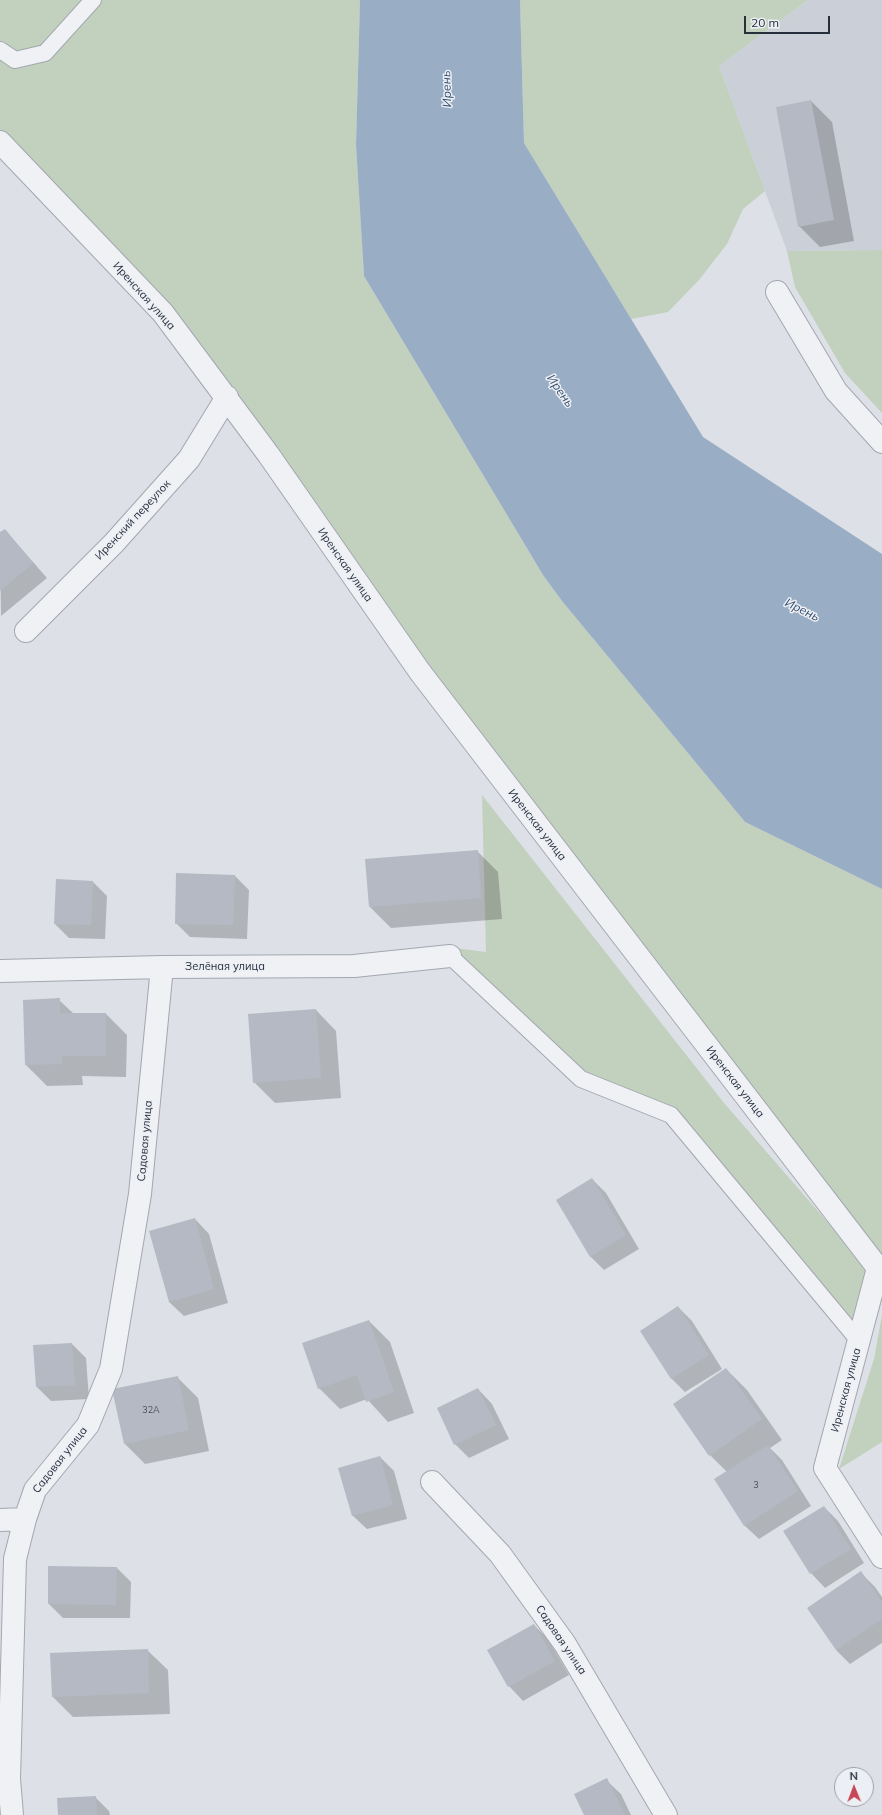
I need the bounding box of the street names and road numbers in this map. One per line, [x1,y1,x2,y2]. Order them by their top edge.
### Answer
street label: Иренская улица [110,259,178,333]
street label: Иренский переулок [92,477,174,563]
street label: Иренская улица [315,526,375,604]
street label: Иренская улица [505,787,569,863]
street label: Зелёная улица [185,960,265,974]
street label: Иренская улица [703,1044,767,1120]
street label: Садовая улица [135,1100,155,1182]
street label: Иренская улица [828,1346,864,1434]
street label: Садовая улица [30,1424,90,1496]
street label: Садовая улица [533,1603,589,1677]

